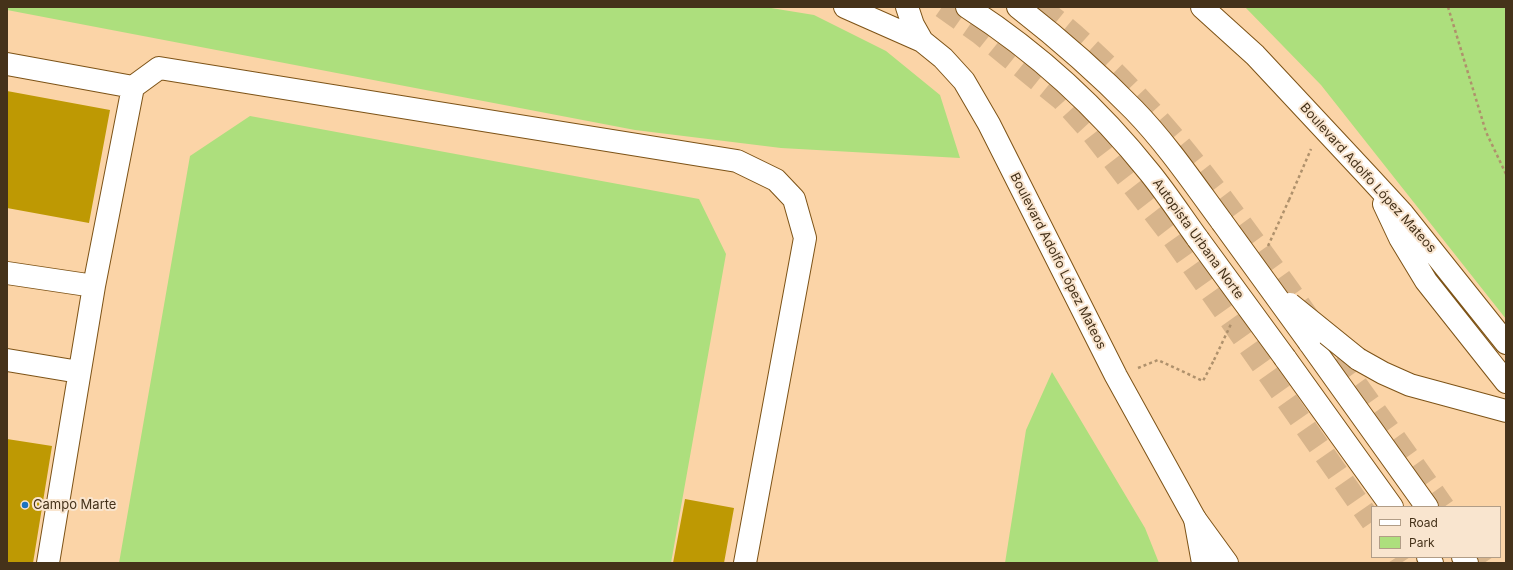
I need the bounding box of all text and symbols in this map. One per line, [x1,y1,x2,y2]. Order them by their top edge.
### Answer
street label: Boulevard Adolfo López Mateos [1297,100,1439,256]
street label: Boulevard Adolfo López Mateos [1007,170,1109,352]
street label: Autopista Urbana Norte [1149,176,1247,302]
place label: Campo Marte [33,497,116,513]
marker: Campo Marte [20,500,30,510]
legend [1371,506,1501,558]
text: Road [1409,515,1438,530]
text: Park [1409,535,1435,550]

